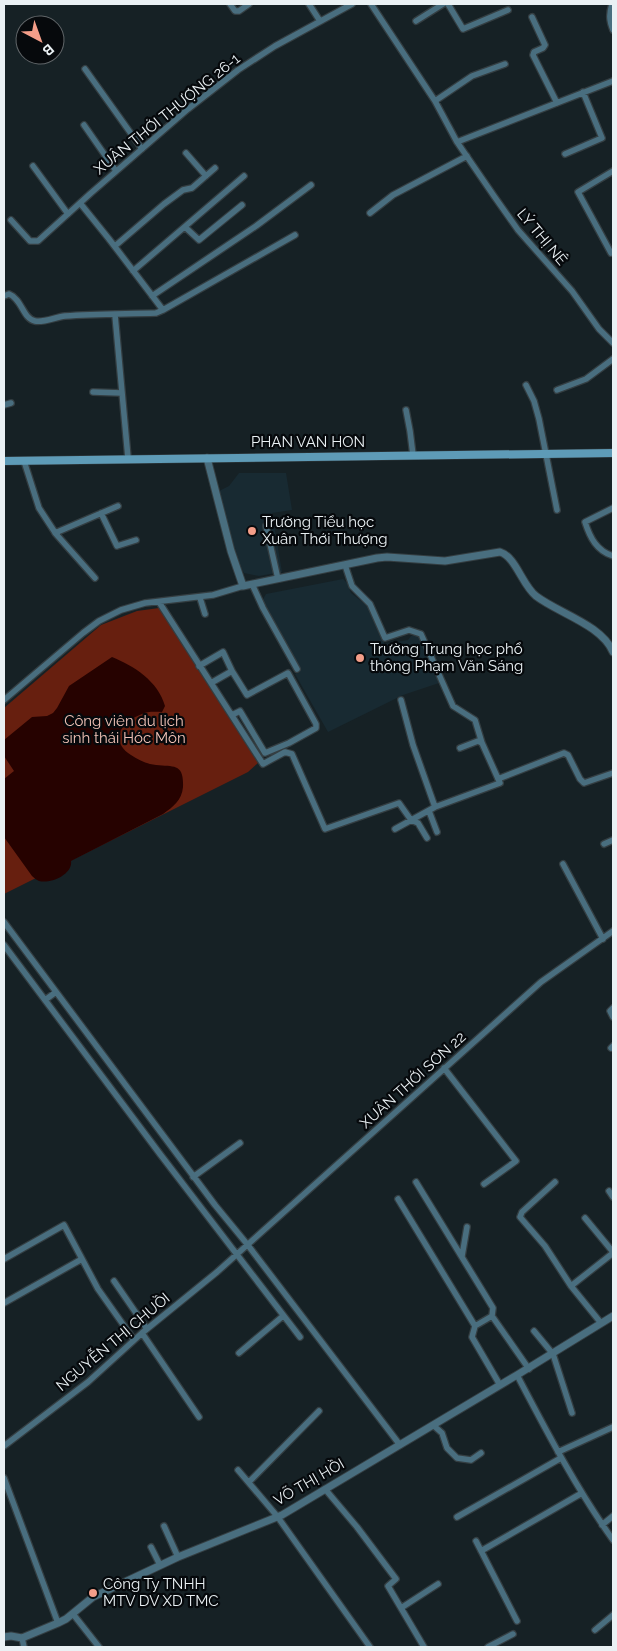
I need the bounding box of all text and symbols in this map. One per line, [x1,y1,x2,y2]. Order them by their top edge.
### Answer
north arrow [15,15,65,65]
text: B [39,41,57,59]
street label: XUÂN THỚI THƯỢNG 26-1 [90,49,244,178]
street label: LÝ THỊ NÊ [513,205,571,269]
street label: PHAN VAN HON [251,433,365,451]
place label: Trường Tiểu học Xuân Thới Thượng [262,513,388,548]
marker: Trường Tiểu học Xuân Thới Thượng [246,525,258,537]
place label: Trường Trung học phổ thông Phạm Văn Sáng [370,640,523,675]
marker: Trường Trung học phổ thông Phạm Văn Sáng [354,652,366,664]
park label: Công viên du lịch sinh thái Hóc Môn [62,712,186,747]
street label: XUÂN THỚI SƠN 22 [356,1028,470,1132]
street label: NGUYỄN THỊ CHUỒI [52,1288,174,1395]
street label: VÕ THỊ HỒI [270,1454,347,1509]
place label: Công Ty TNHH MTV DV XD TMC [103,1575,219,1610]
marker: Công Ty TNHH MTV DV XD TMC [87,1587,99,1599]

